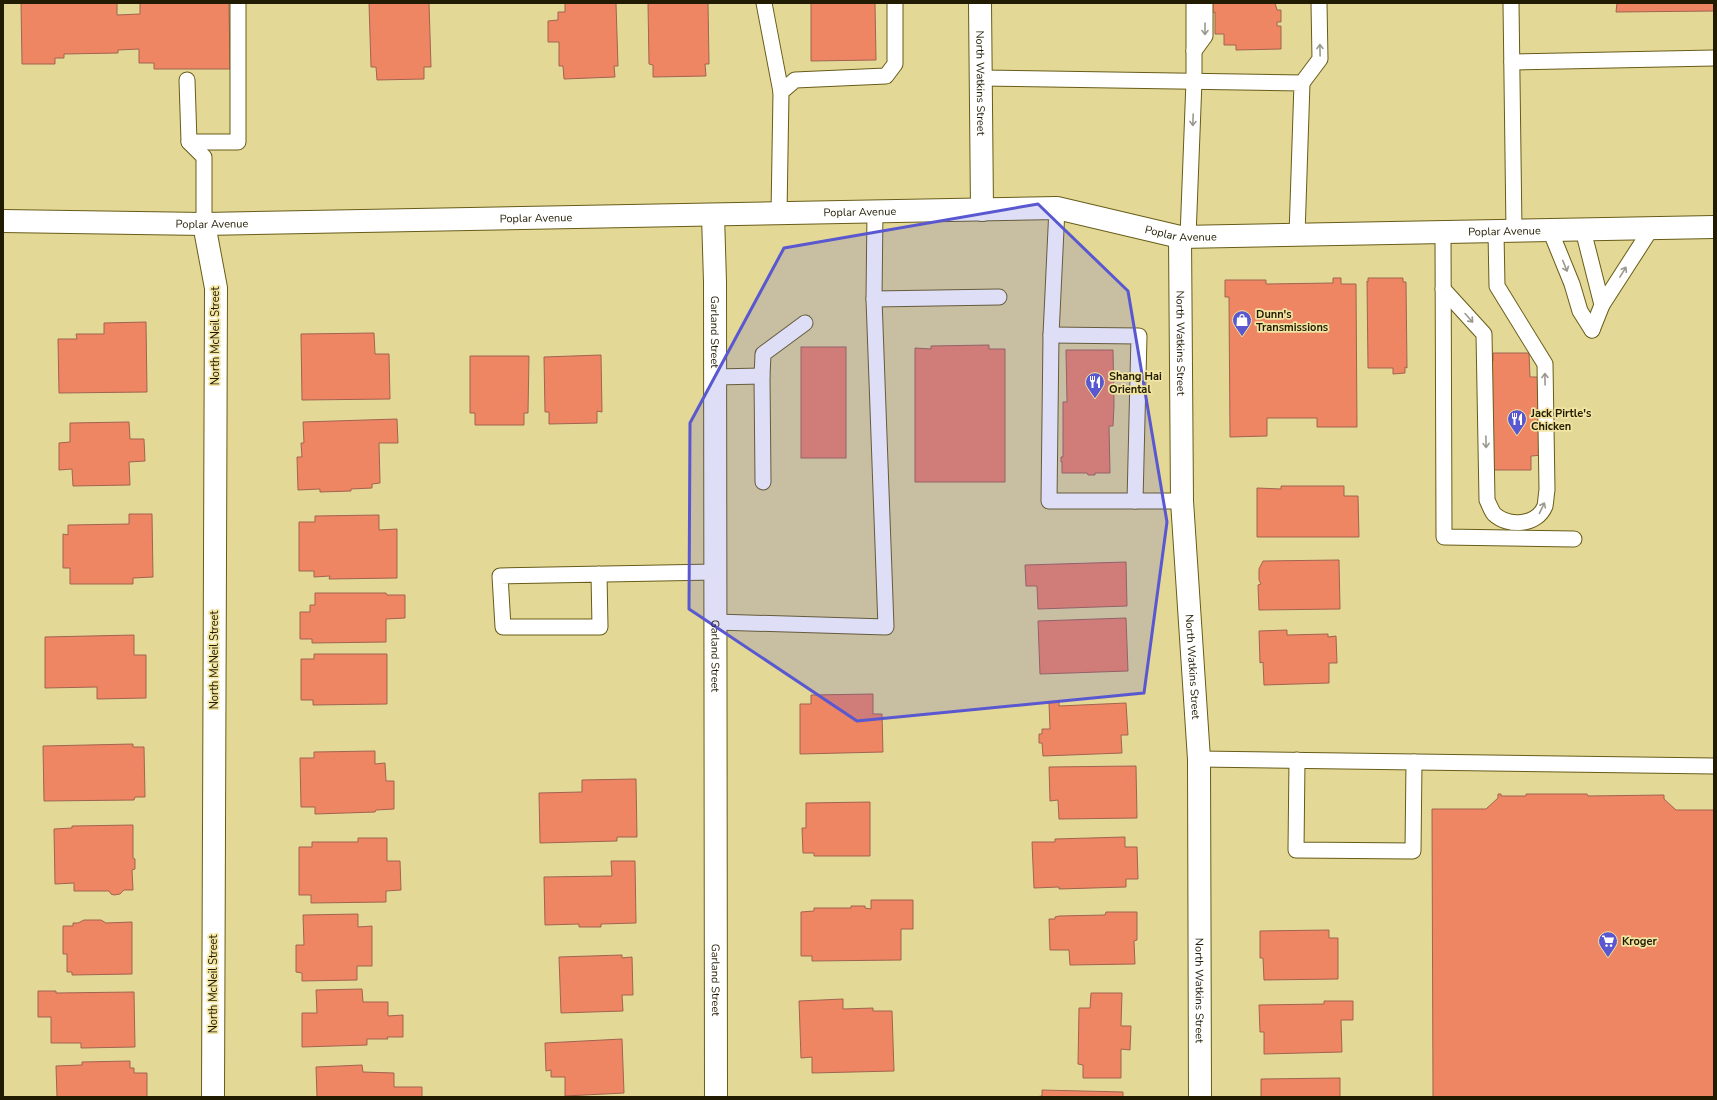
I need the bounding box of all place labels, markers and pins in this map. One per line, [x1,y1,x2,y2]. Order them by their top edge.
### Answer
place label: Dunn's Transmissions [1256,307,1328,335]
shop icon: Dunn's Transmissions [1231,309,1253,337]
place label: Shang Hai Oriental [1109,369,1162,397]
restaurant icon: Shang Hai Oriental [1084,371,1106,399]
place label: Jack Pirtle's Chicken [1530,406,1591,434]
restaurant icon: Jack Pirtle's Chicken [1506,408,1528,436]
supermarket icon: Kroger [1597,930,1619,958]
place label: Kroger [1622,934,1657,949]

